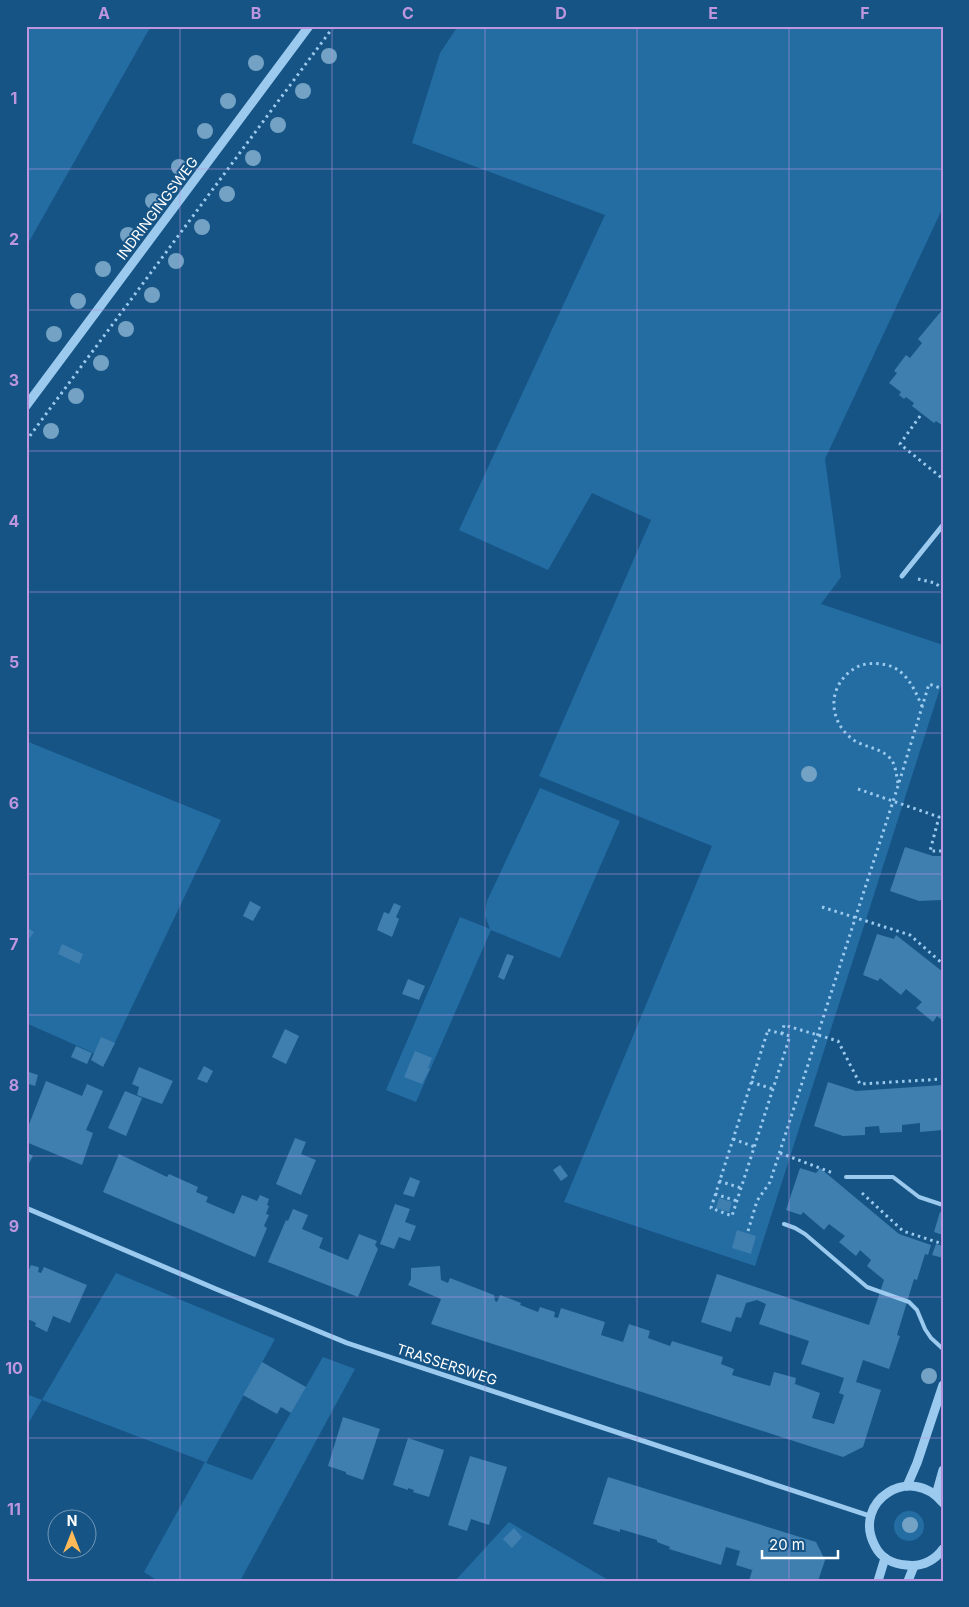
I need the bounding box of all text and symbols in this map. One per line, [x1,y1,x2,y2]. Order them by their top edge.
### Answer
text: A [98,3,110,23]
text: B [251,3,261,23]
text: C [402,3,414,23]
text: D [555,3,567,23]
text: E [708,3,718,23]
text: F [860,3,870,23]
text: 1 [11,88,17,108]
street label: INDRINGINGSWEG [113,153,201,263]
text: 2 [9,229,19,249]
text: 3 [9,370,19,390]
text: 4 [9,511,20,531]
text: 5 [9,652,19,672]
text: 6 [9,793,19,813]
text: 7 [9,934,19,954]
text: 8 [9,1075,19,1095]
text: 9 [9,1216,19,1236]
street label: TRASSERSWEG [395,1340,499,1388]
text: 10 [5,1358,23,1378]
text: 11 [7,1499,21,1519]
north arrow [48,1510,98,1560]
text: N [67,1512,77,1529]
scale bar [762,1527,838,1559]
text: 20 m [769,1535,805,1554]

